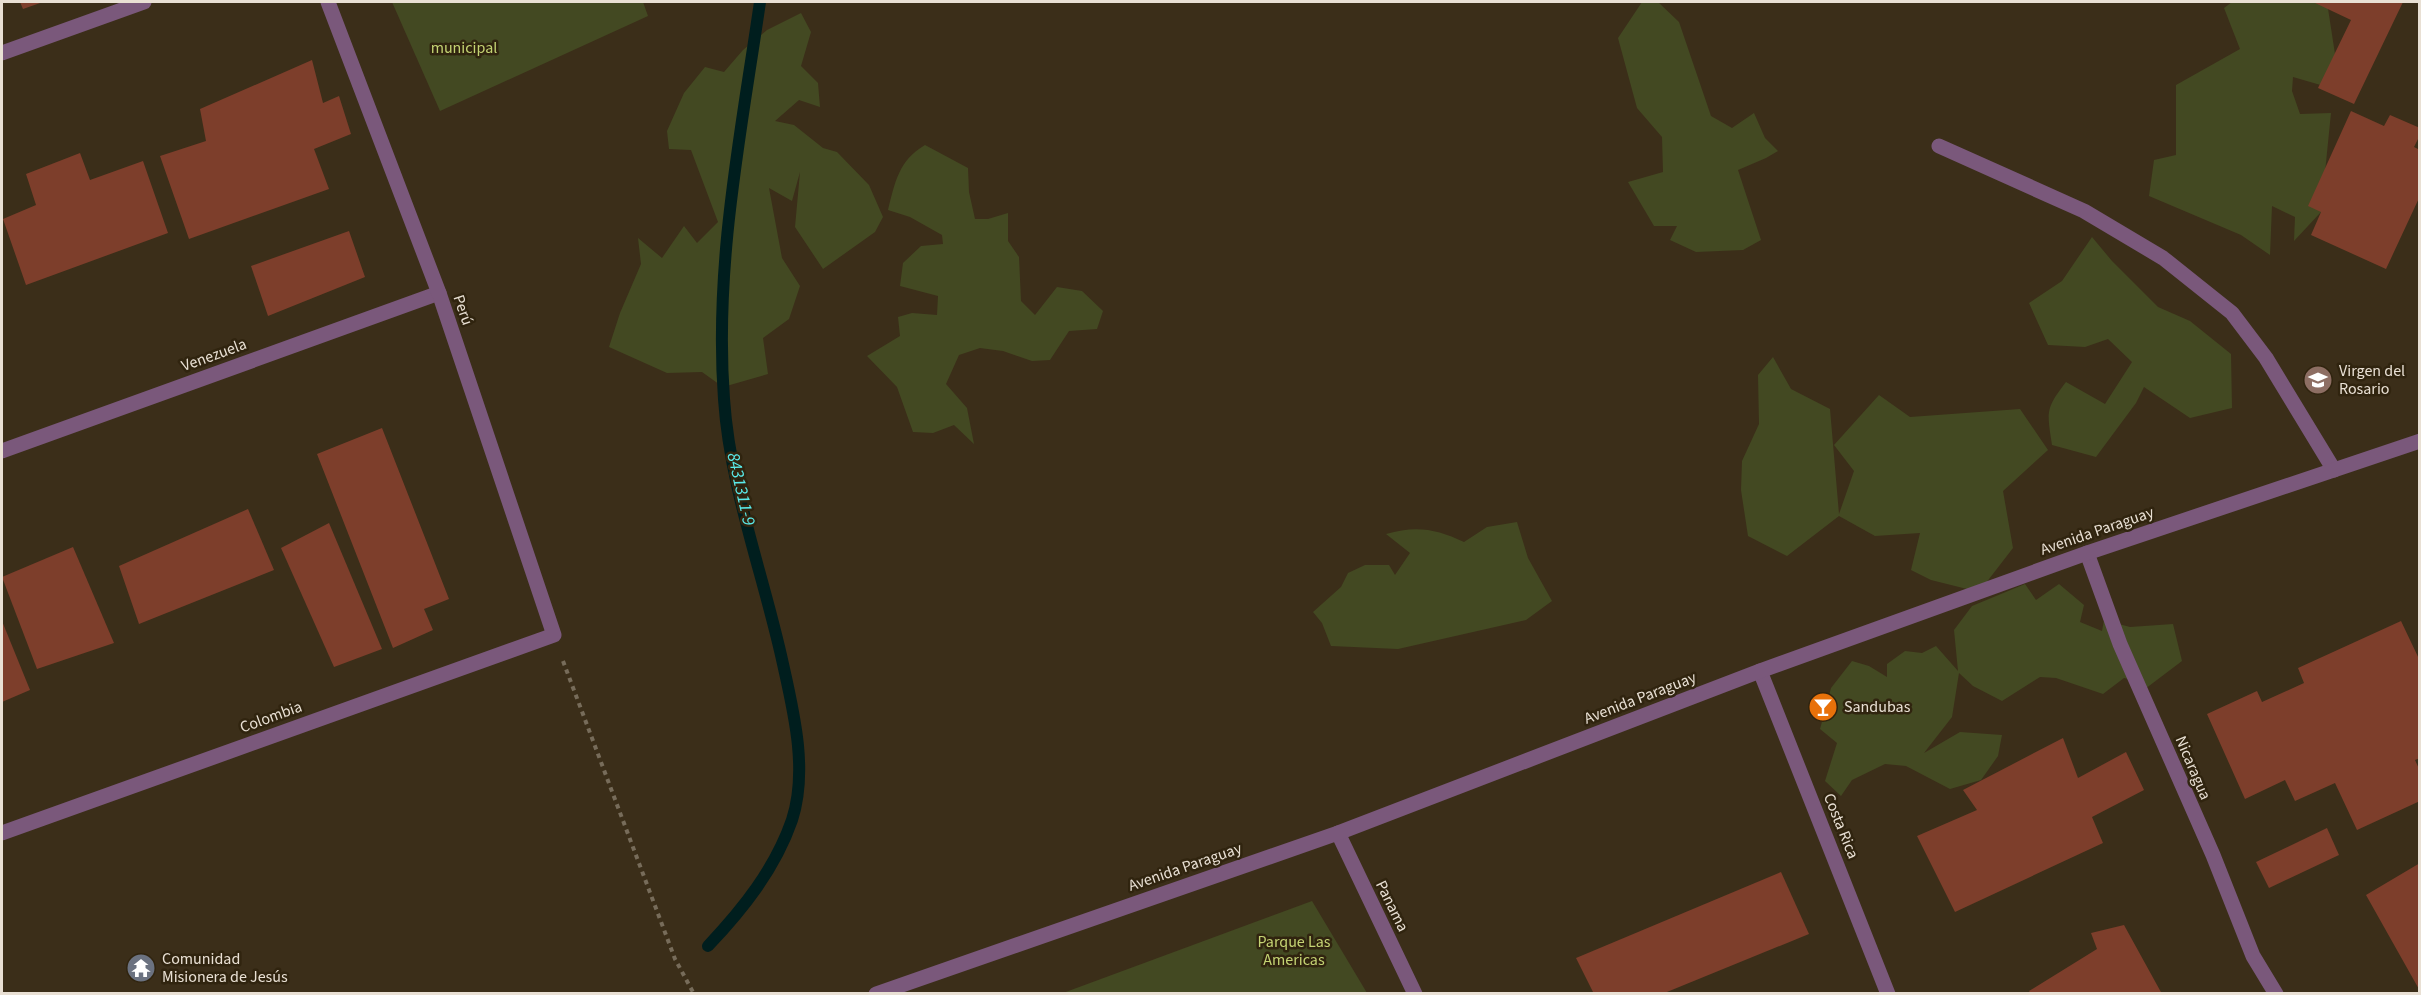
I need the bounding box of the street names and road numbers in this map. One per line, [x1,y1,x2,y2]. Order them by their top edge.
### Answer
street label: Perú [448,292,478,328]
street label: Venezuela [178,333,250,377]
street label: Avenida Paraguay [2037,501,2157,561]
street label: Avenida Paraguay [1581,666,1700,730]
street label: Colombia [237,696,305,738]
street label: Nicaragua [2170,733,2216,803]
street label: Costa Rica [1818,790,1864,862]
street label: Avenida Paraguay [1125,837,1245,897]
street label: Panama [1370,877,1414,935]

